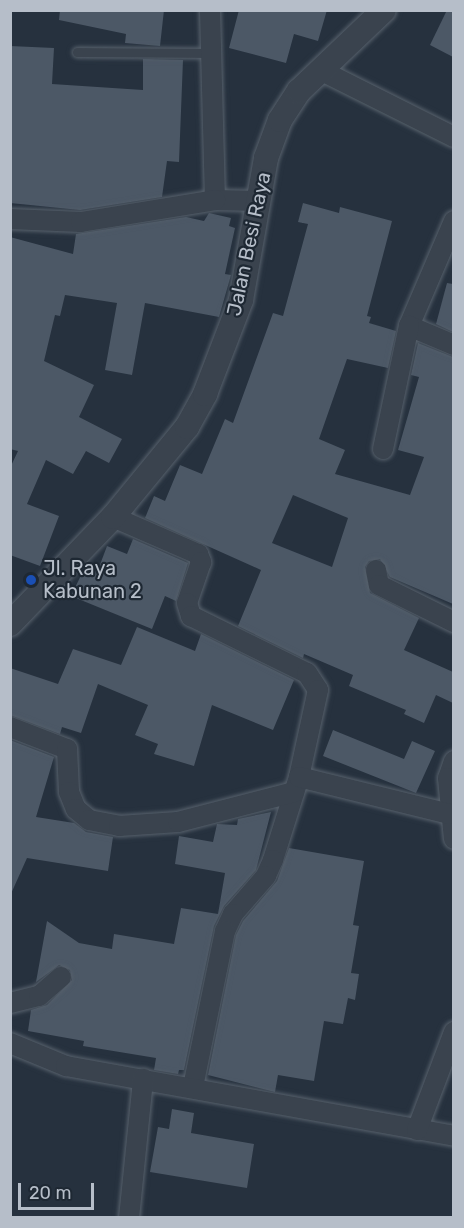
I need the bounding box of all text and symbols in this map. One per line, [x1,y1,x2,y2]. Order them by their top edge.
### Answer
street label: Jalan Besi Raya [222,170,276,318]
place label: Jl. Raya Kabunan 2 [43,556,142,603]
marker: Jl. Raya Kabunan 2 [24,573,38,587]
scale bar [21,1171,98,1209]
text: 20 m [29,1182,71,1204]

